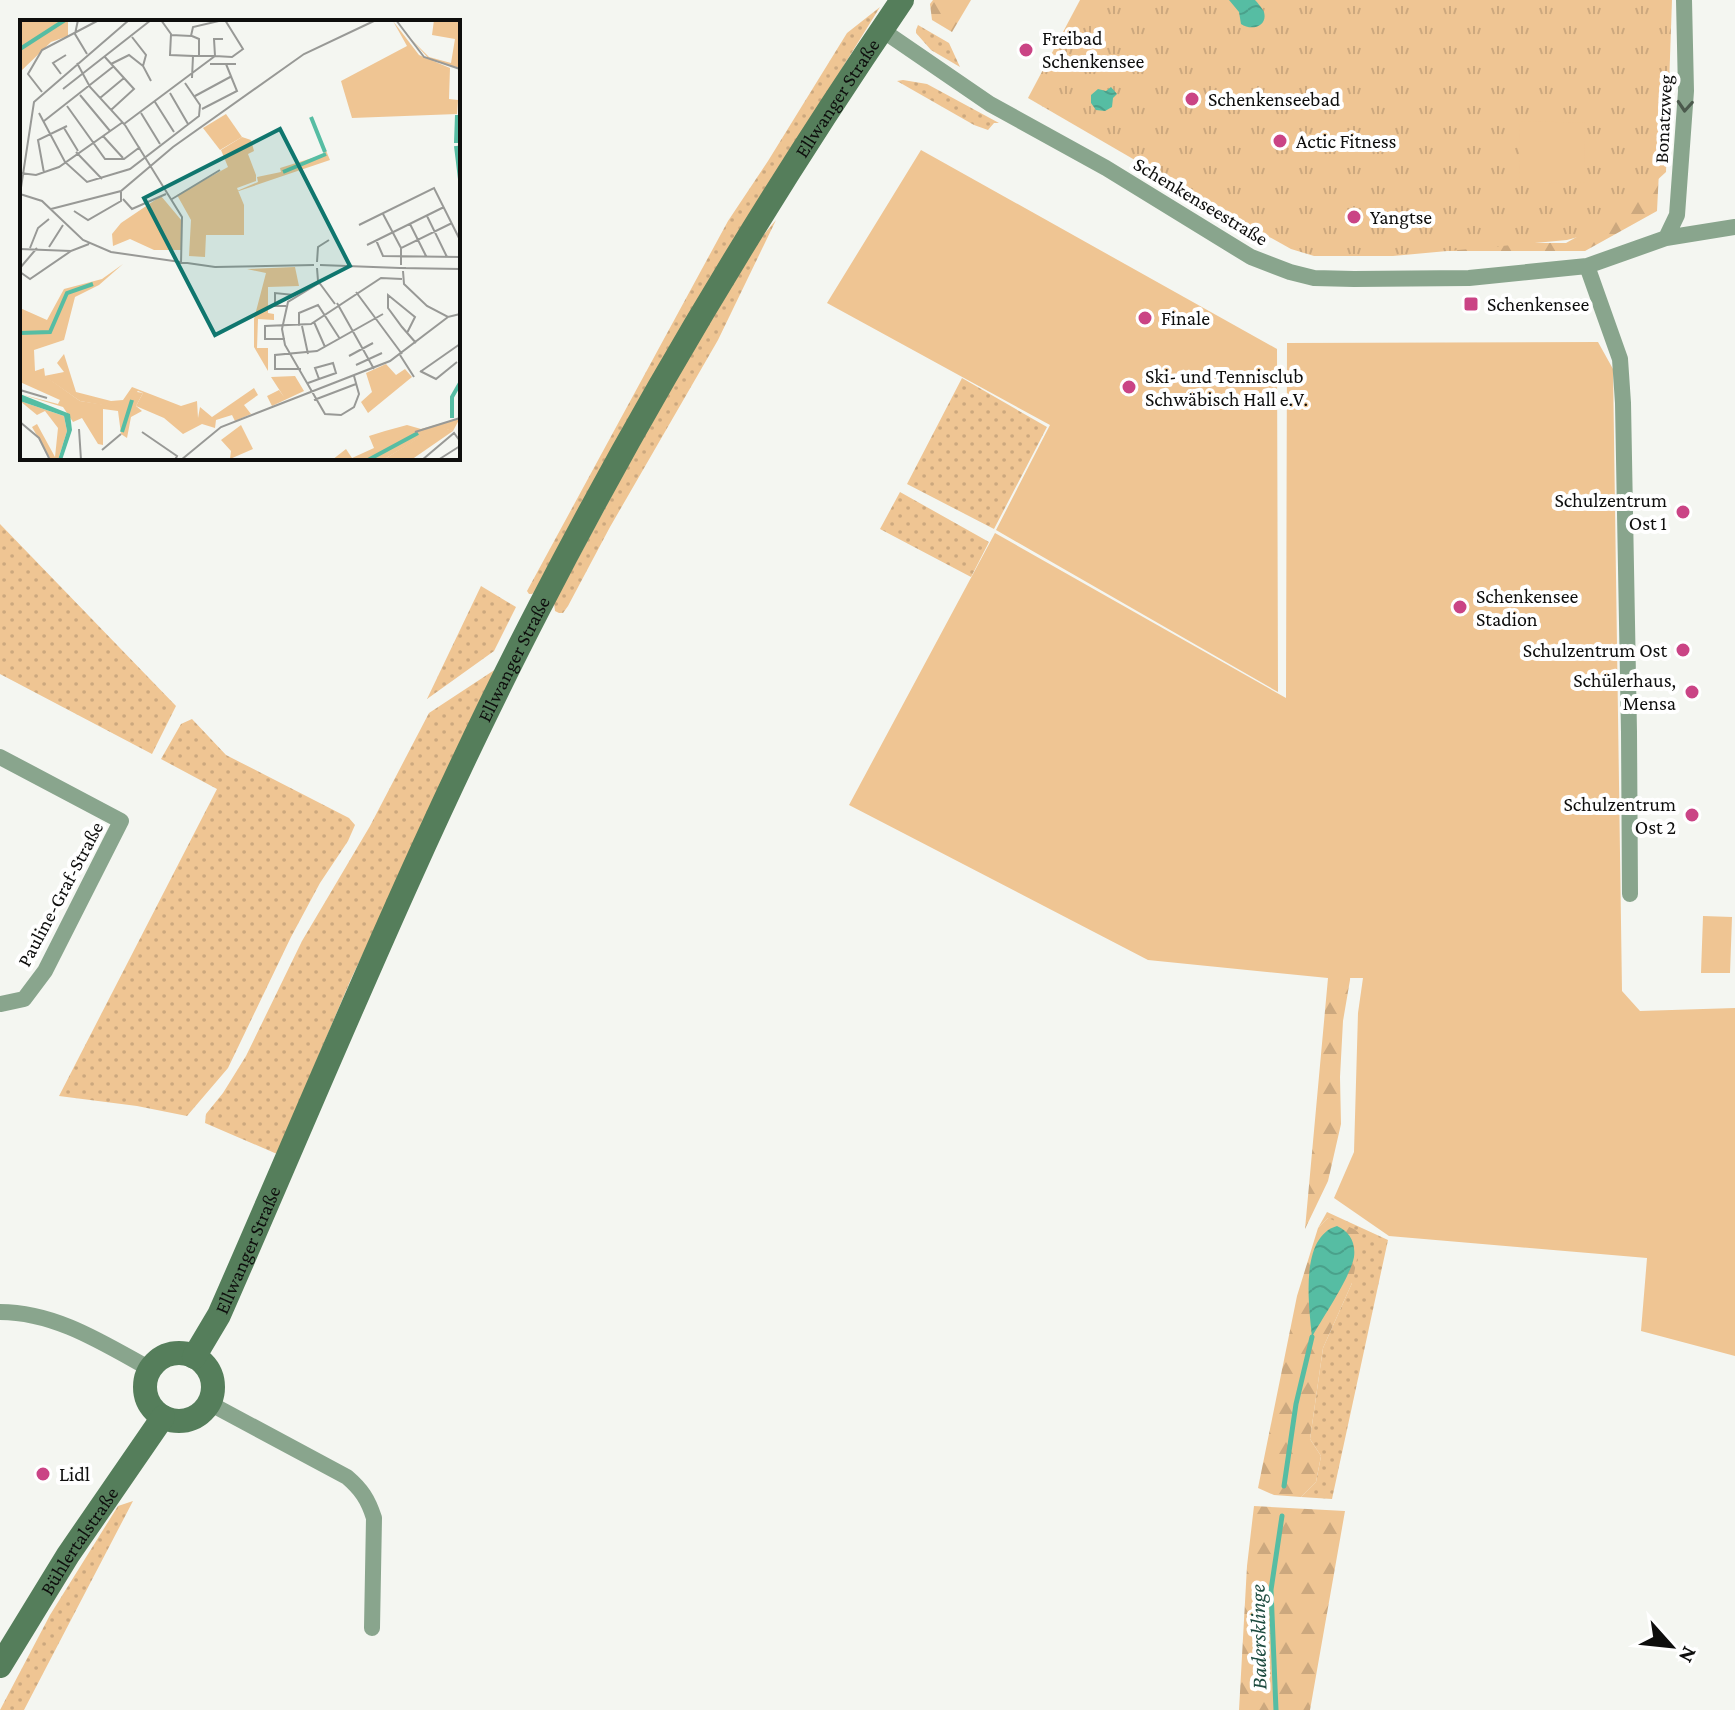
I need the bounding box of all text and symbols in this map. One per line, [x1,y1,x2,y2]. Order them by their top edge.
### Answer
inset map [20,20,460,460]
place label: Freibad Schenkensee [1042,27,1144,72]
street label: Ellwanger Straße [790,34,884,161]
marker: Freibad Schenkensee [1017,41,1035,59]
street label: Bonatzweg [1650,74,1677,164]
place label: Schenkenseebad [1208,88,1341,110]
marker: Schenkenseebad [1183,90,1201,108]
one-way arrow [1677,100,1694,113]
place label: Actic Fitness [1296,130,1397,152]
marker: Actic Fitness [1271,132,1289,150]
street label: Schenkenseestraße [1130,152,1272,250]
place label: Yangtse [1370,206,1432,229]
marker: Yangtse [1345,208,1363,226]
place label: Schenkensee [1487,293,1589,315]
marker: Schenkensee [1462,295,1480,313]
place label: Finale [1161,307,1210,329]
marker: Finale [1136,309,1154,327]
place label: Ski- und Tennisclub Schwäbisch Hall e.V. [1145,365,1308,410]
marker: Ski- und Tennisclub Schwäbisch Hall e.V. [1120,378,1138,396]
place label: Schulzentrum Ost 1 [1554,489,1667,534]
marker: Schulzentrum Ost 1 [1674,503,1692,521]
place label: Schenkensee Stadion [1476,585,1578,630]
street label: Ellwanger Straße [473,593,554,725]
marker: Schenkensee Stadion [1451,598,1469,616]
place label: Schulzentrum Ost [1523,639,1667,661]
marker: Schulzentrum Ost [1674,641,1692,659]
place label: Schülerhaus, Mensa [1573,669,1676,714]
marker: Schülerhaus, Mensa [1683,683,1701,701]
place label: Schulzentrum Ost 2 [1563,793,1676,838]
marker: Schulzentrum Ost 2 [1683,806,1701,824]
street label: Pauline-Graf-Straße [13,818,108,970]
street label: Ellwanger Straße [210,1182,285,1317]
place label: Lidl [59,1463,90,1485]
marker: Lidl [34,1465,52,1483]
street label: Bühlertalstraße [35,1482,123,1599]
water label: Badersklinge [1245,1583,1271,1690]
north arrow [1631,1606,1711,1686]
text: N [1674,1642,1703,1667]

